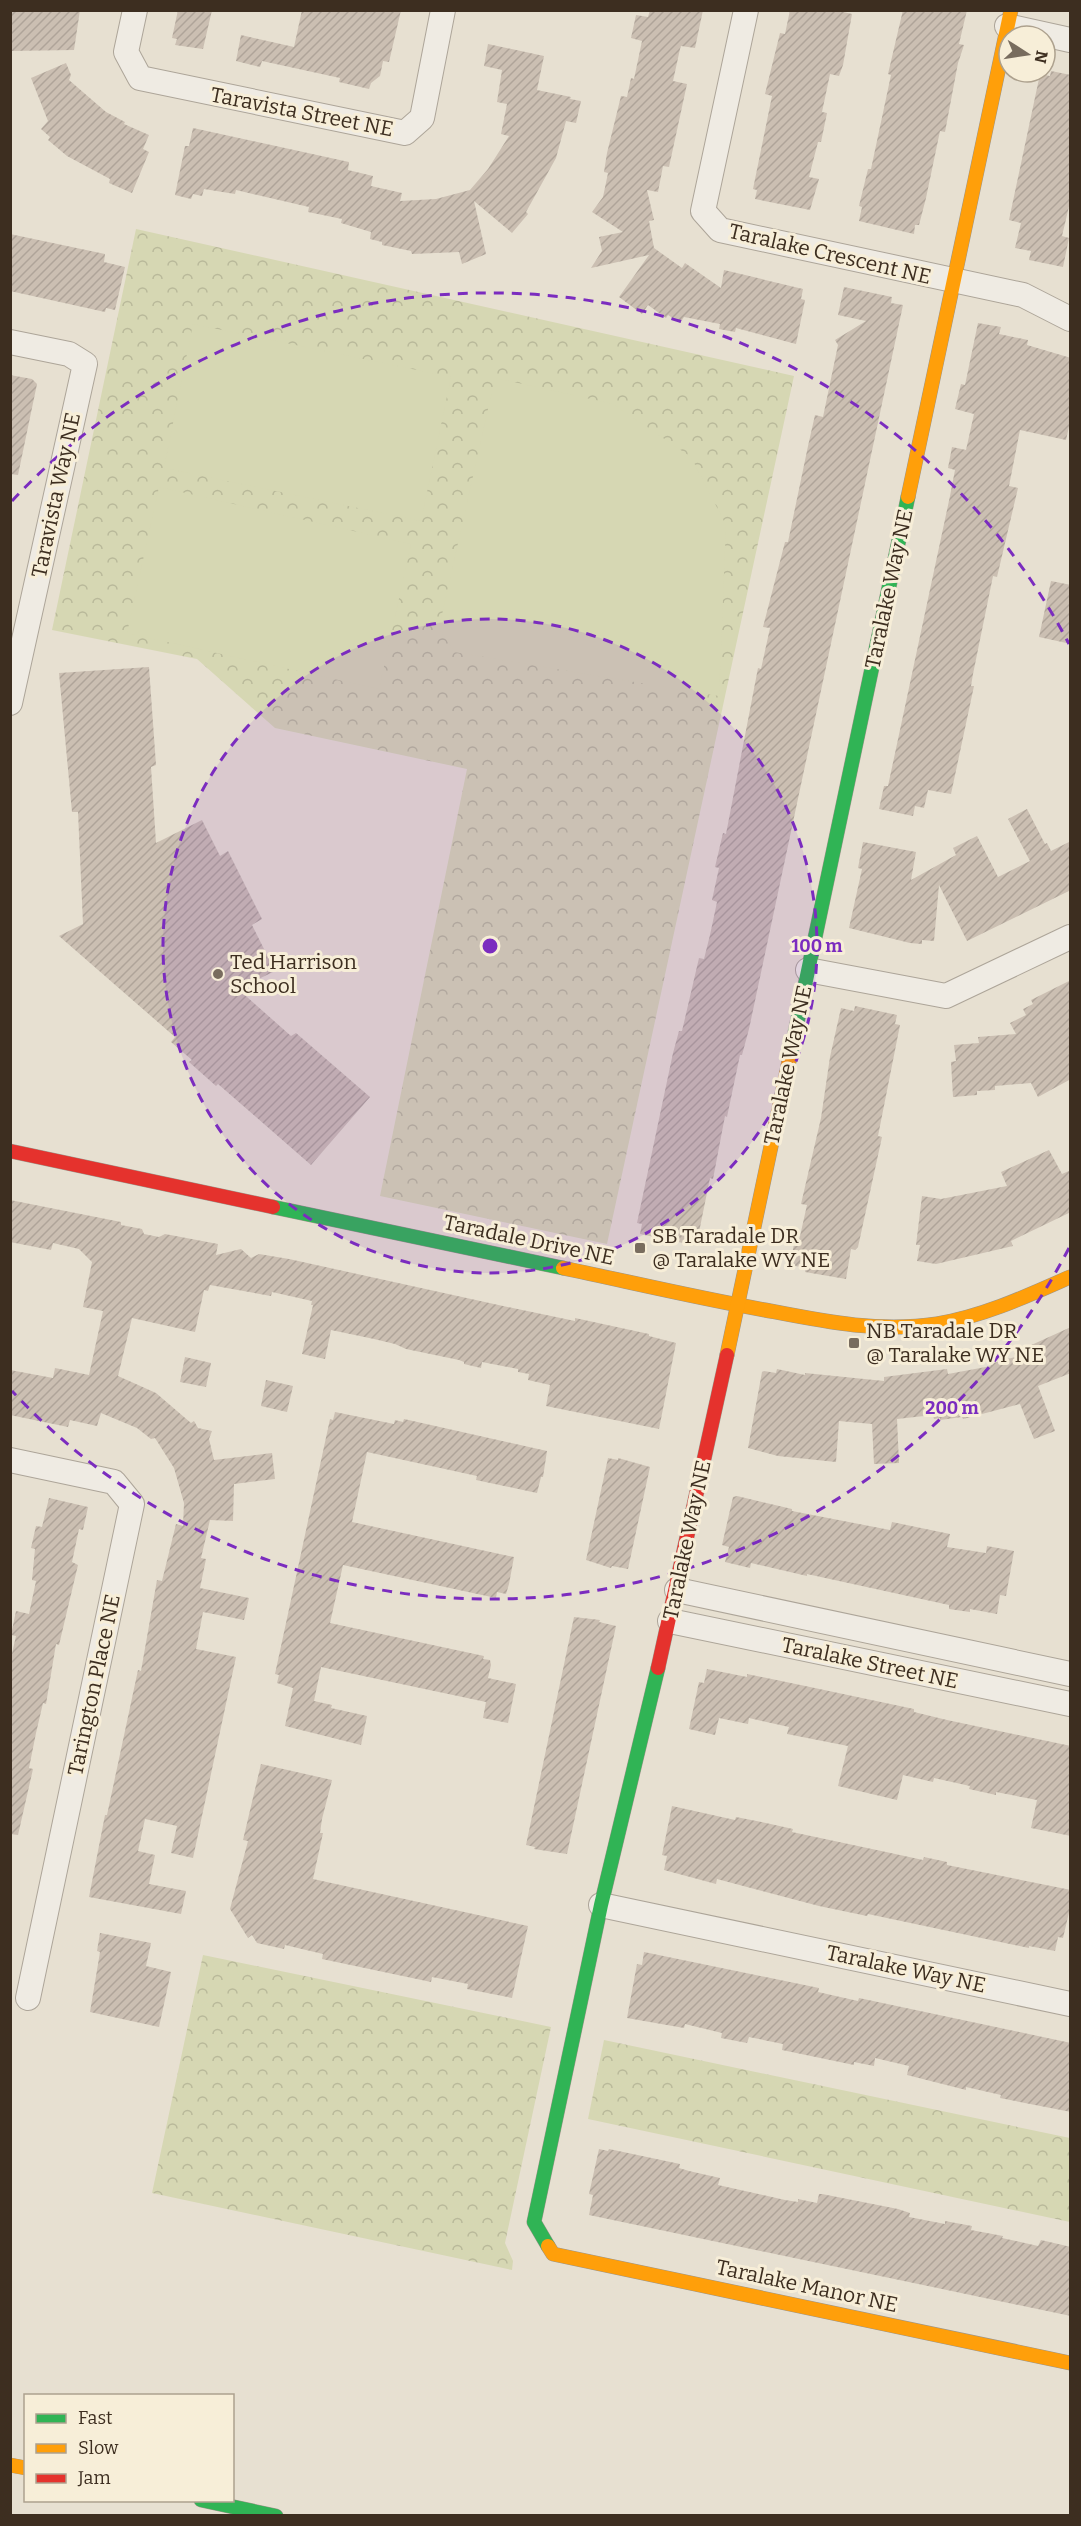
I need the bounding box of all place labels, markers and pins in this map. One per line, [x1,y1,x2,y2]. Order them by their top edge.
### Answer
centre of rings [480,936,500,956]
place label: Ted Harrison School [230,949,357,999]
marker: Ted Harrison School [211,967,225,981]
place label: SB Taradale DR @ Taralake WY NE [652,1223,830,1273]
marker: SB Taradale DR @ Taralake WY NE [633,1241,647,1255]
place label: NB Taradale DR @ Taralake WY NE [866,1318,1044,1368]
marker: NB Taradale DR @ Taralake WY NE [847,1336,861,1350]

